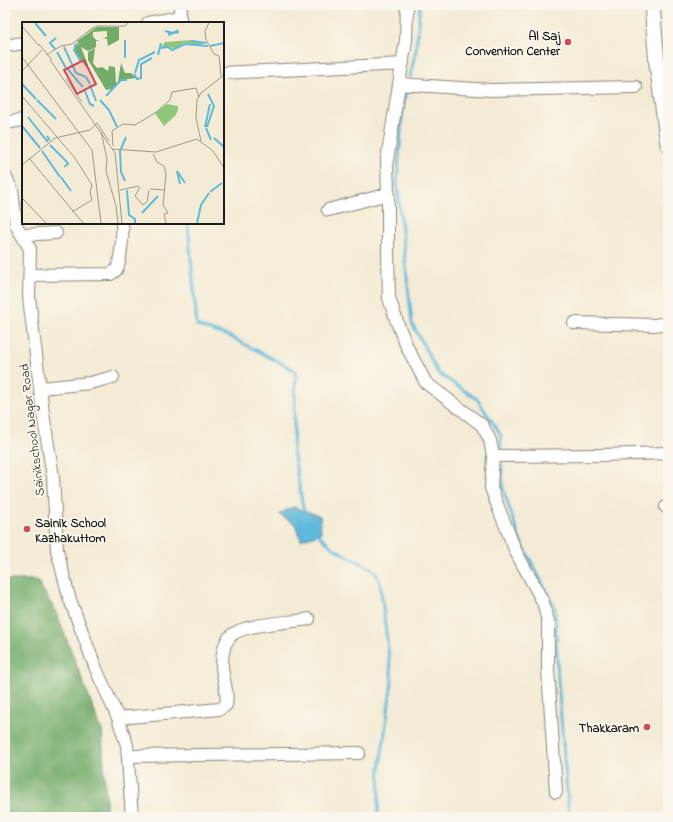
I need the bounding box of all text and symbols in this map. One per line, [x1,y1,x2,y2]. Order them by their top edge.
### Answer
inset map [22,22,224,224]
place label: Al Saj Convention Center [465,27,561,61]
marker: Al Saj Convention Center [563,37,573,47]
street label: Sainikschool Nagar Road [15,362,51,497]
place label: Sainik School Kazhakuttom [35,514,106,548]
marker: Sainik School Kazhakuttom [22,524,32,534]
place label: Thakkaram [579,719,639,738]
marker: Thakkaram [642,722,652,732]

